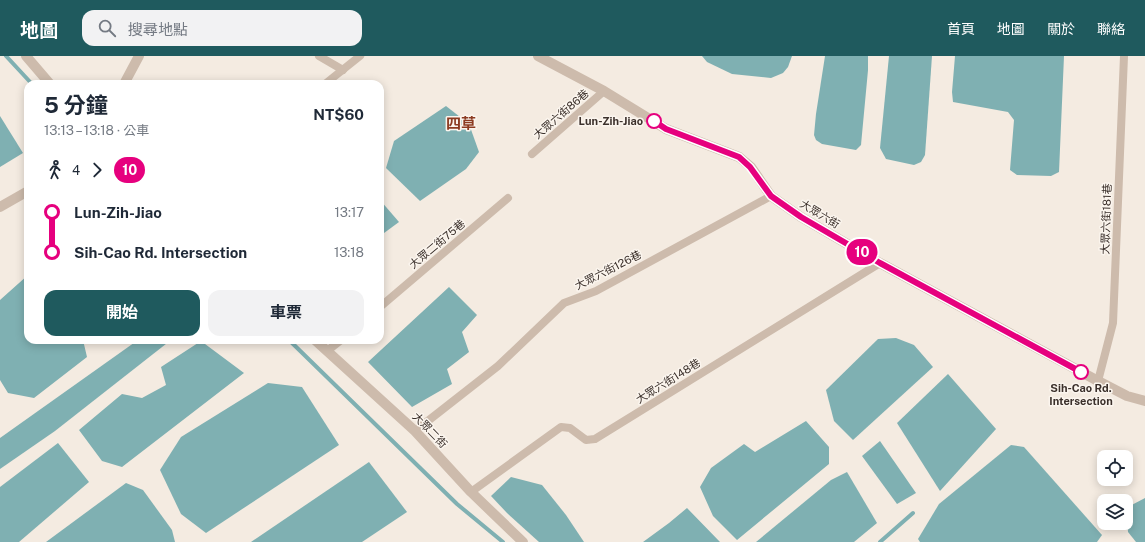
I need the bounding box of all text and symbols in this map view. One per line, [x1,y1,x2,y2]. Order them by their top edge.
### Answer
search box [82,10,362,46]
icon: search [96,17,118,39]
text: 地圖 [20,19,58,41]
text: 搜尋地點 [128,21,188,38]
text: 首頁 [947,21,975,37]
text: 地圖 [997,21,1025,37]
text: 關於 [1047,21,1075,37]
text: 聯絡 [1097,21,1125,37]
street label: 大眾六街86巷 [531,87,591,141]
text: 5 分鐘 [44,92,108,118]
text: NT$60 [313,106,364,123]
marker: Lun-Zih-Jiao [646,113,662,129]
district label: 四草 [446,115,476,132]
place label: Lun-Zih-Jiao [579,115,643,127]
text: 13:13 – 13:18 · 公車 [44,123,149,138]
icon: walk [44,159,66,181]
icon: forward [86,159,108,181]
text: 10 [122,162,137,178]
text: 4 [72,163,80,178]
street label: 大眾六街181巷 [1099,183,1113,255]
street label: 大眾六街 [798,198,842,230]
text: Lun-Zih-Jiao [74,204,162,221]
text: 13:17 [334,205,364,220]
street label: 大眾二街75巷 [407,217,467,271]
line badge: 10 [844,239,880,265]
text: Sih-Cao Rd. Intersection [74,244,247,261]
text: 10 [854,244,870,260]
text: 13:18 [334,245,364,260]
street label: 大眾六街126巷 [573,248,643,292]
button: 開始 [44,290,200,336]
button: 車票 [208,290,364,336]
street label: 大眾六街148巷 [634,356,702,406]
marker: Sih-Cao Rd. Intersection [1073,364,1089,380]
place label: Sih-Cao Rd. Intersection [1049,382,1113,407]
street label: 大眾二街 [410,410,450,450]
map controls [1097,450,1133,530]
button: locate [1097,450,1133,486]
button: layers [1097,494,1133,530]

